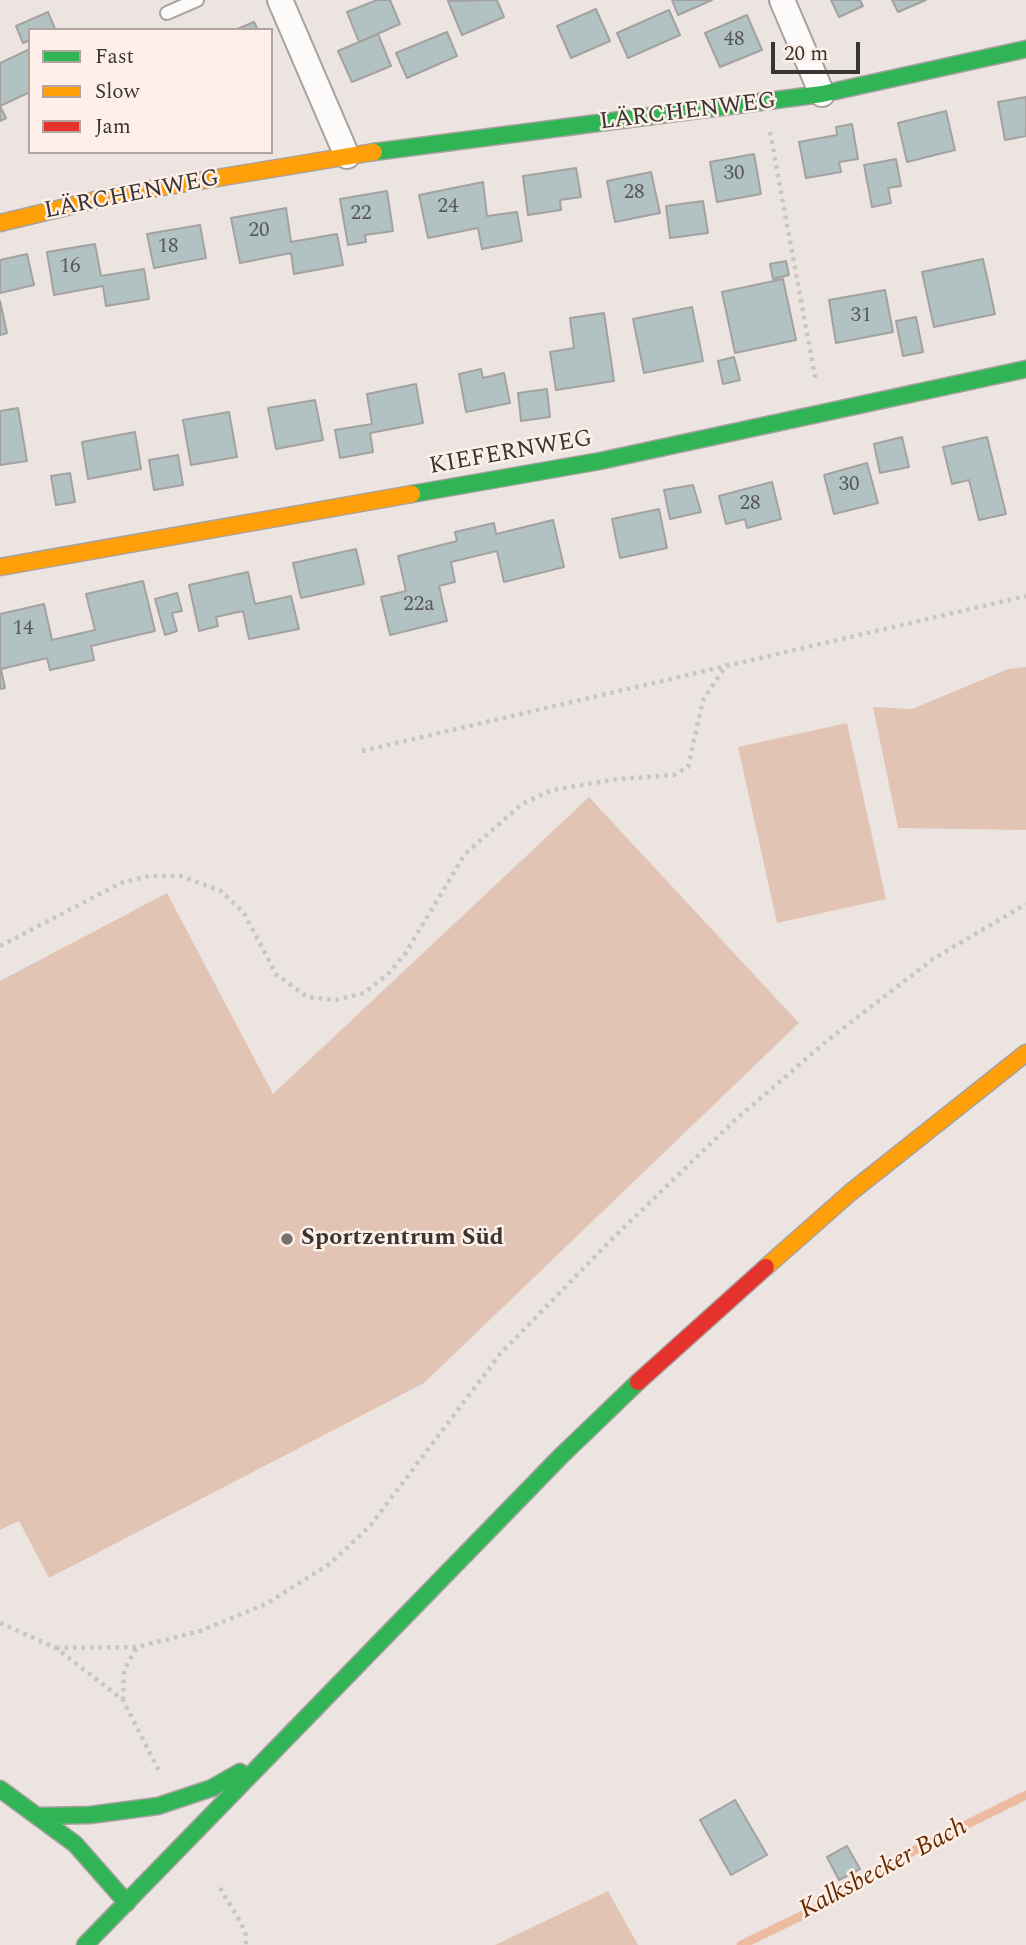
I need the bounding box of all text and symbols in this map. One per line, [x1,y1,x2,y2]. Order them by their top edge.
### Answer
legend [28,28,273,154]
house number: 48 [724,28,744,54]
scale bar [774,28,863,72]
text: 20 m [784,38,828,70]
text: Fast [95,41,134,73]
text: Slow [95,76,139,108]
street label: LÄRCHENWEG [598,88,778,138]
text: Jam [95,111,131,143]
house number: 30 [724,162,744,188]
street label: LÄRCHENWEG [42,165,222,227]
house number: 28 [624,181,644,207]
house number: 24 [438,195,458,221]
house number: 22 [351,202,371,228]
house number: 20 [249,219,269,245]
house number: 18 [158,235,178,261]
house number: 16 [60,255,80,281]
house number: 31 [851,304,871,330]
street label: KIEFERNWEG [427,425,595,483]
house number: 30 [839,473,859,499]
house number: 28 [740,492,760,518]
house number: 22a [403,593,435,619]
house number: 14 [13,617,33,643]
place label: Sportzentrum Süd [301,1225,504,1253]
marker: Sportzentrum Süd [279,1231,295,1247]
water label: Kalksbecker Bach [795,1813,973,1927]

